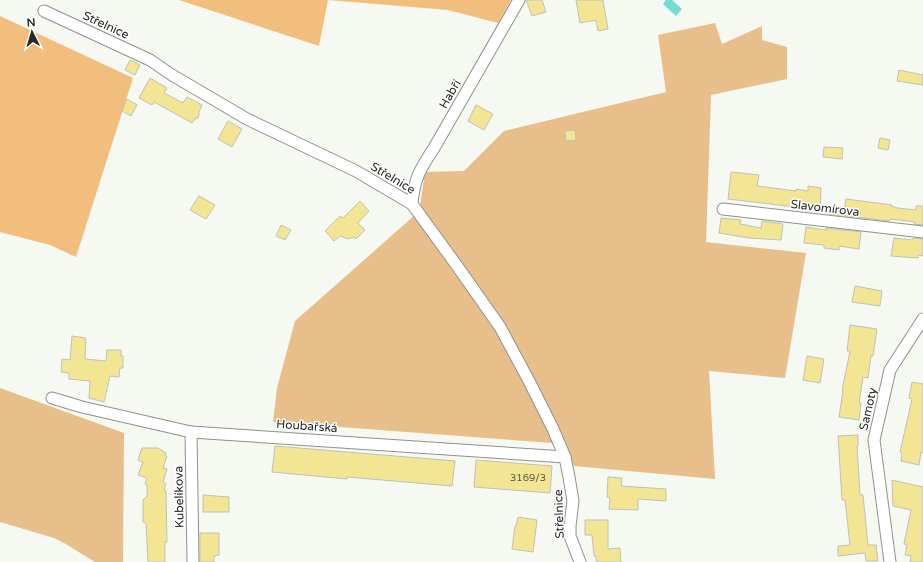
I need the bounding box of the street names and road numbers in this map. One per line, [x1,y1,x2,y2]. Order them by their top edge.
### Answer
street label: Střelnice [81,8,132,42]
street label: Habří [436,77,464,111]
street label: Střelnice [368,159,418,197]
street label: Slavomírova [790,197,860,219]
street label: Samoty [856,386,880,432]
street label: Houbařská [276,417,338,435]
street label: Kubelíkova [171,466,187,528]
street label: Střelnice [551,489,567,539]

